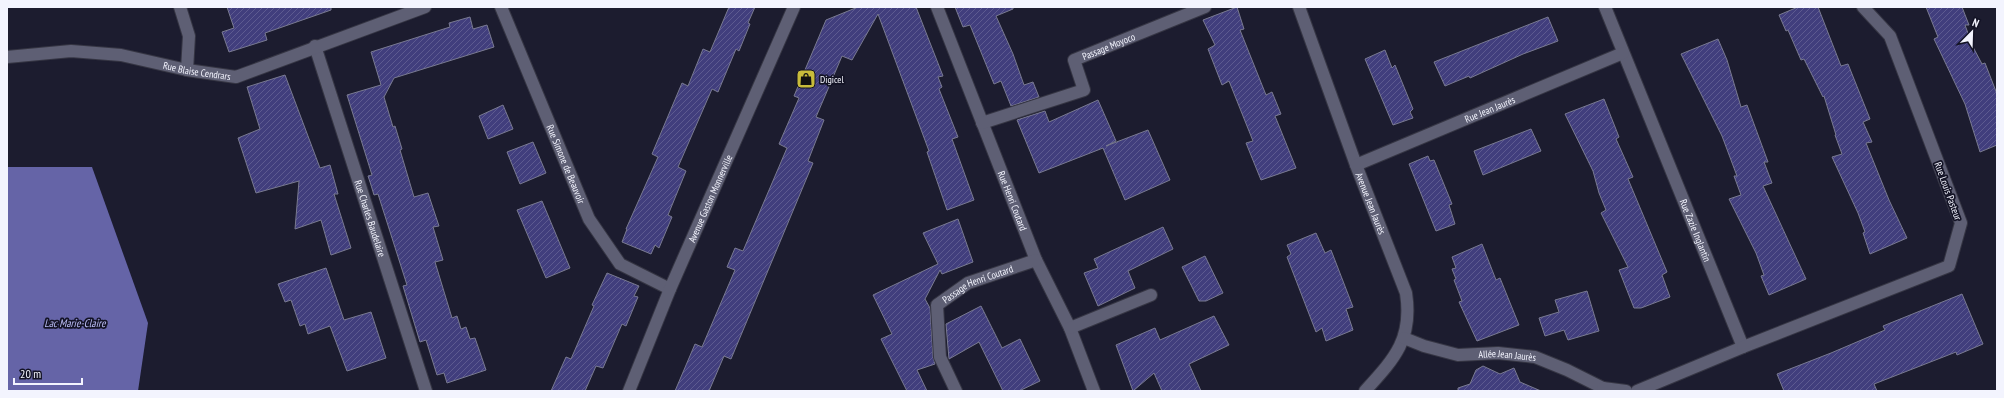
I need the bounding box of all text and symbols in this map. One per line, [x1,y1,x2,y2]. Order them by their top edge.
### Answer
north arrow [1952,12,1992,52]
text: N [1970,15,1981,30]
street label: Passage Moyoco [1080,30,1137,63]
street label: Rue Blaise Cendrars [162,58,232,83]
shop icon: Digicel [795,68,817,90]
place label: Digicel [820,73,844,86]
street label: Rue Jean Jaurès [1463,92,1517,125]
street label: Rue Simone de Beauvoir [544,123,588,206]
street label: Avenue Gaston Monnerville [685,152,735,244]
street label: Rue Louis Pasteur [1931,160,1965,222]
street label: Rue Henri Coutard [995,169,1030,232]
street label: Avenue Jean Jaurès [1353,170,1389,237]
street label: Rue Charles Baudelaire [352,178,389,258]
street label: Rue Zazie Inglantin [1677,197,1714,264]
street label: Passage Henri Coutard [939,262,1015,306]
water label: Lac Marie-Claire [44,316,107,330]
street label: Allée Jean Jaurès [1478,346,1537,364]
scale bar [14,360,82,386]
text: 20 m [20,366,41,381]

